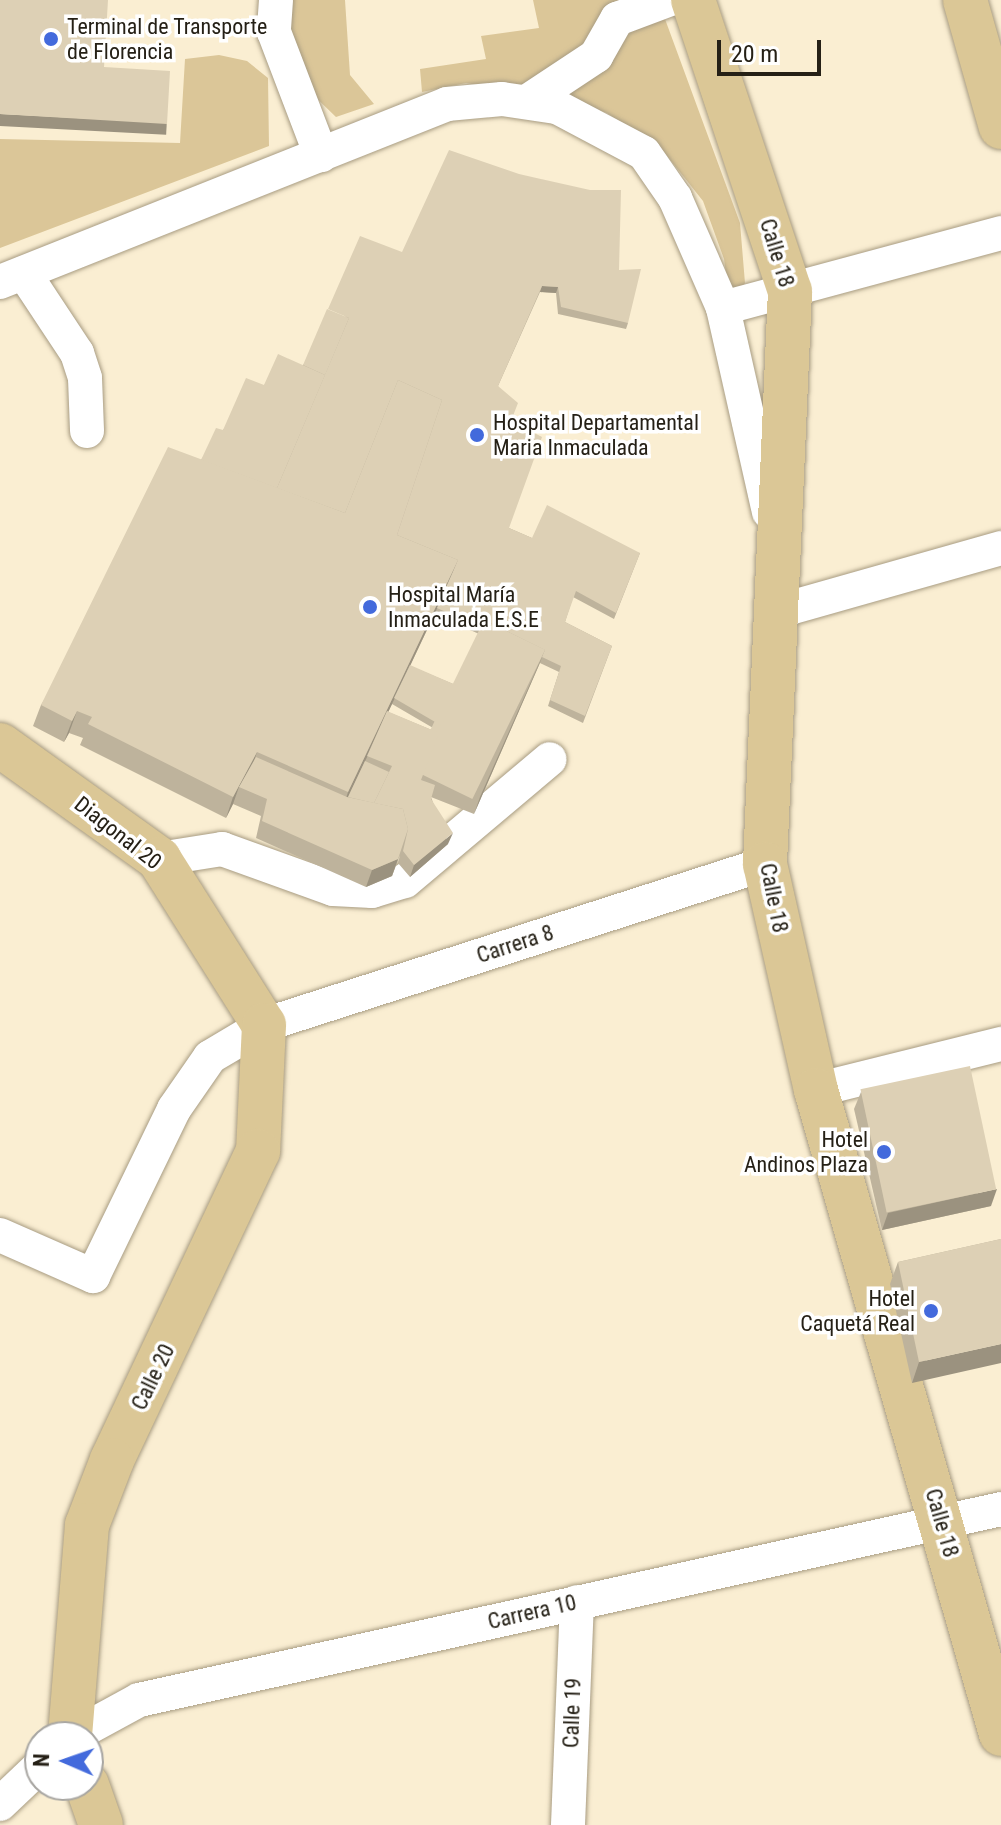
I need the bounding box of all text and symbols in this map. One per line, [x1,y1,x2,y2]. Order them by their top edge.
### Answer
place label: Terminal de Transporte de Florencia [67,13,268,64]
scale bar [721,24,825,74]
marker: Terminal de Transporte de Florencia [42,30,60,48]
text: 20 m [731,40,778,68]
street label: Calle 18 [754,216,800,290]
place label: Hospital Departamental Maria Inmaculada [493,409,699,460]
marker: Hospital Departamental Maria Inmaculada [468,426,486,444]
place label: Hospital María Inmaculada E.S.E [388,581,539,632]
marker: Hospital María Inmaculada E.S.E [359,596,381,618]
street label: Diagonal 20 [69,791,167,875]
street label: Calle 18 [754,861,794,935]
street label: Carrera 8 [473,919,557,969]
place label: Hotel Andinos Plaza [744,1126,868,1178]
marker: Hotel Andinos Plaza [875,1143,893,1161]
place label: Hotel Caquetá Real [800,1285,915,1336]
marker: Hotel Caquetá Real [922,1302,940,1320]
street label: Calle 20 [126,1340,180,1414]
street label: Calle 18 [920,1486,964,1560]
street label: Carrera 10 [485,1589,579,1635]
street label: Calle 19 [558,1677,586,1749]
north arrow [24,1721,104,1801]
text: N [29,1753,54,1767]

